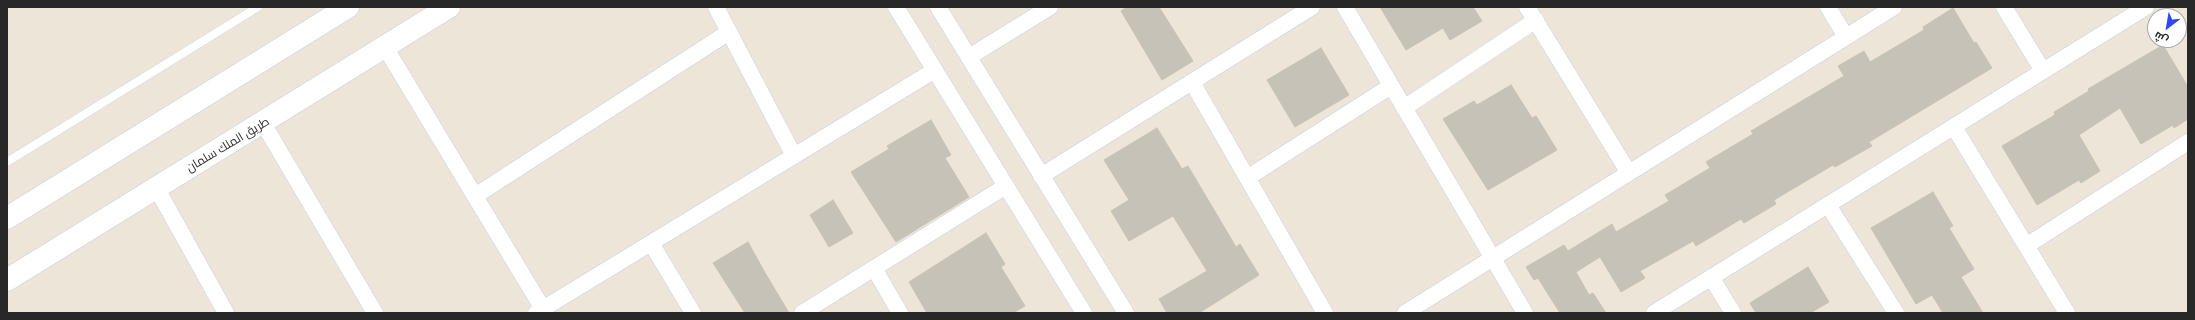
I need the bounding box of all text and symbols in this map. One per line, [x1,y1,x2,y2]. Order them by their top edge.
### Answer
north arrow [2147,8,2187,48]
text: ش [2152,29,2170,47]
street label: طريق الملك سلمان [184,115,272,175]

